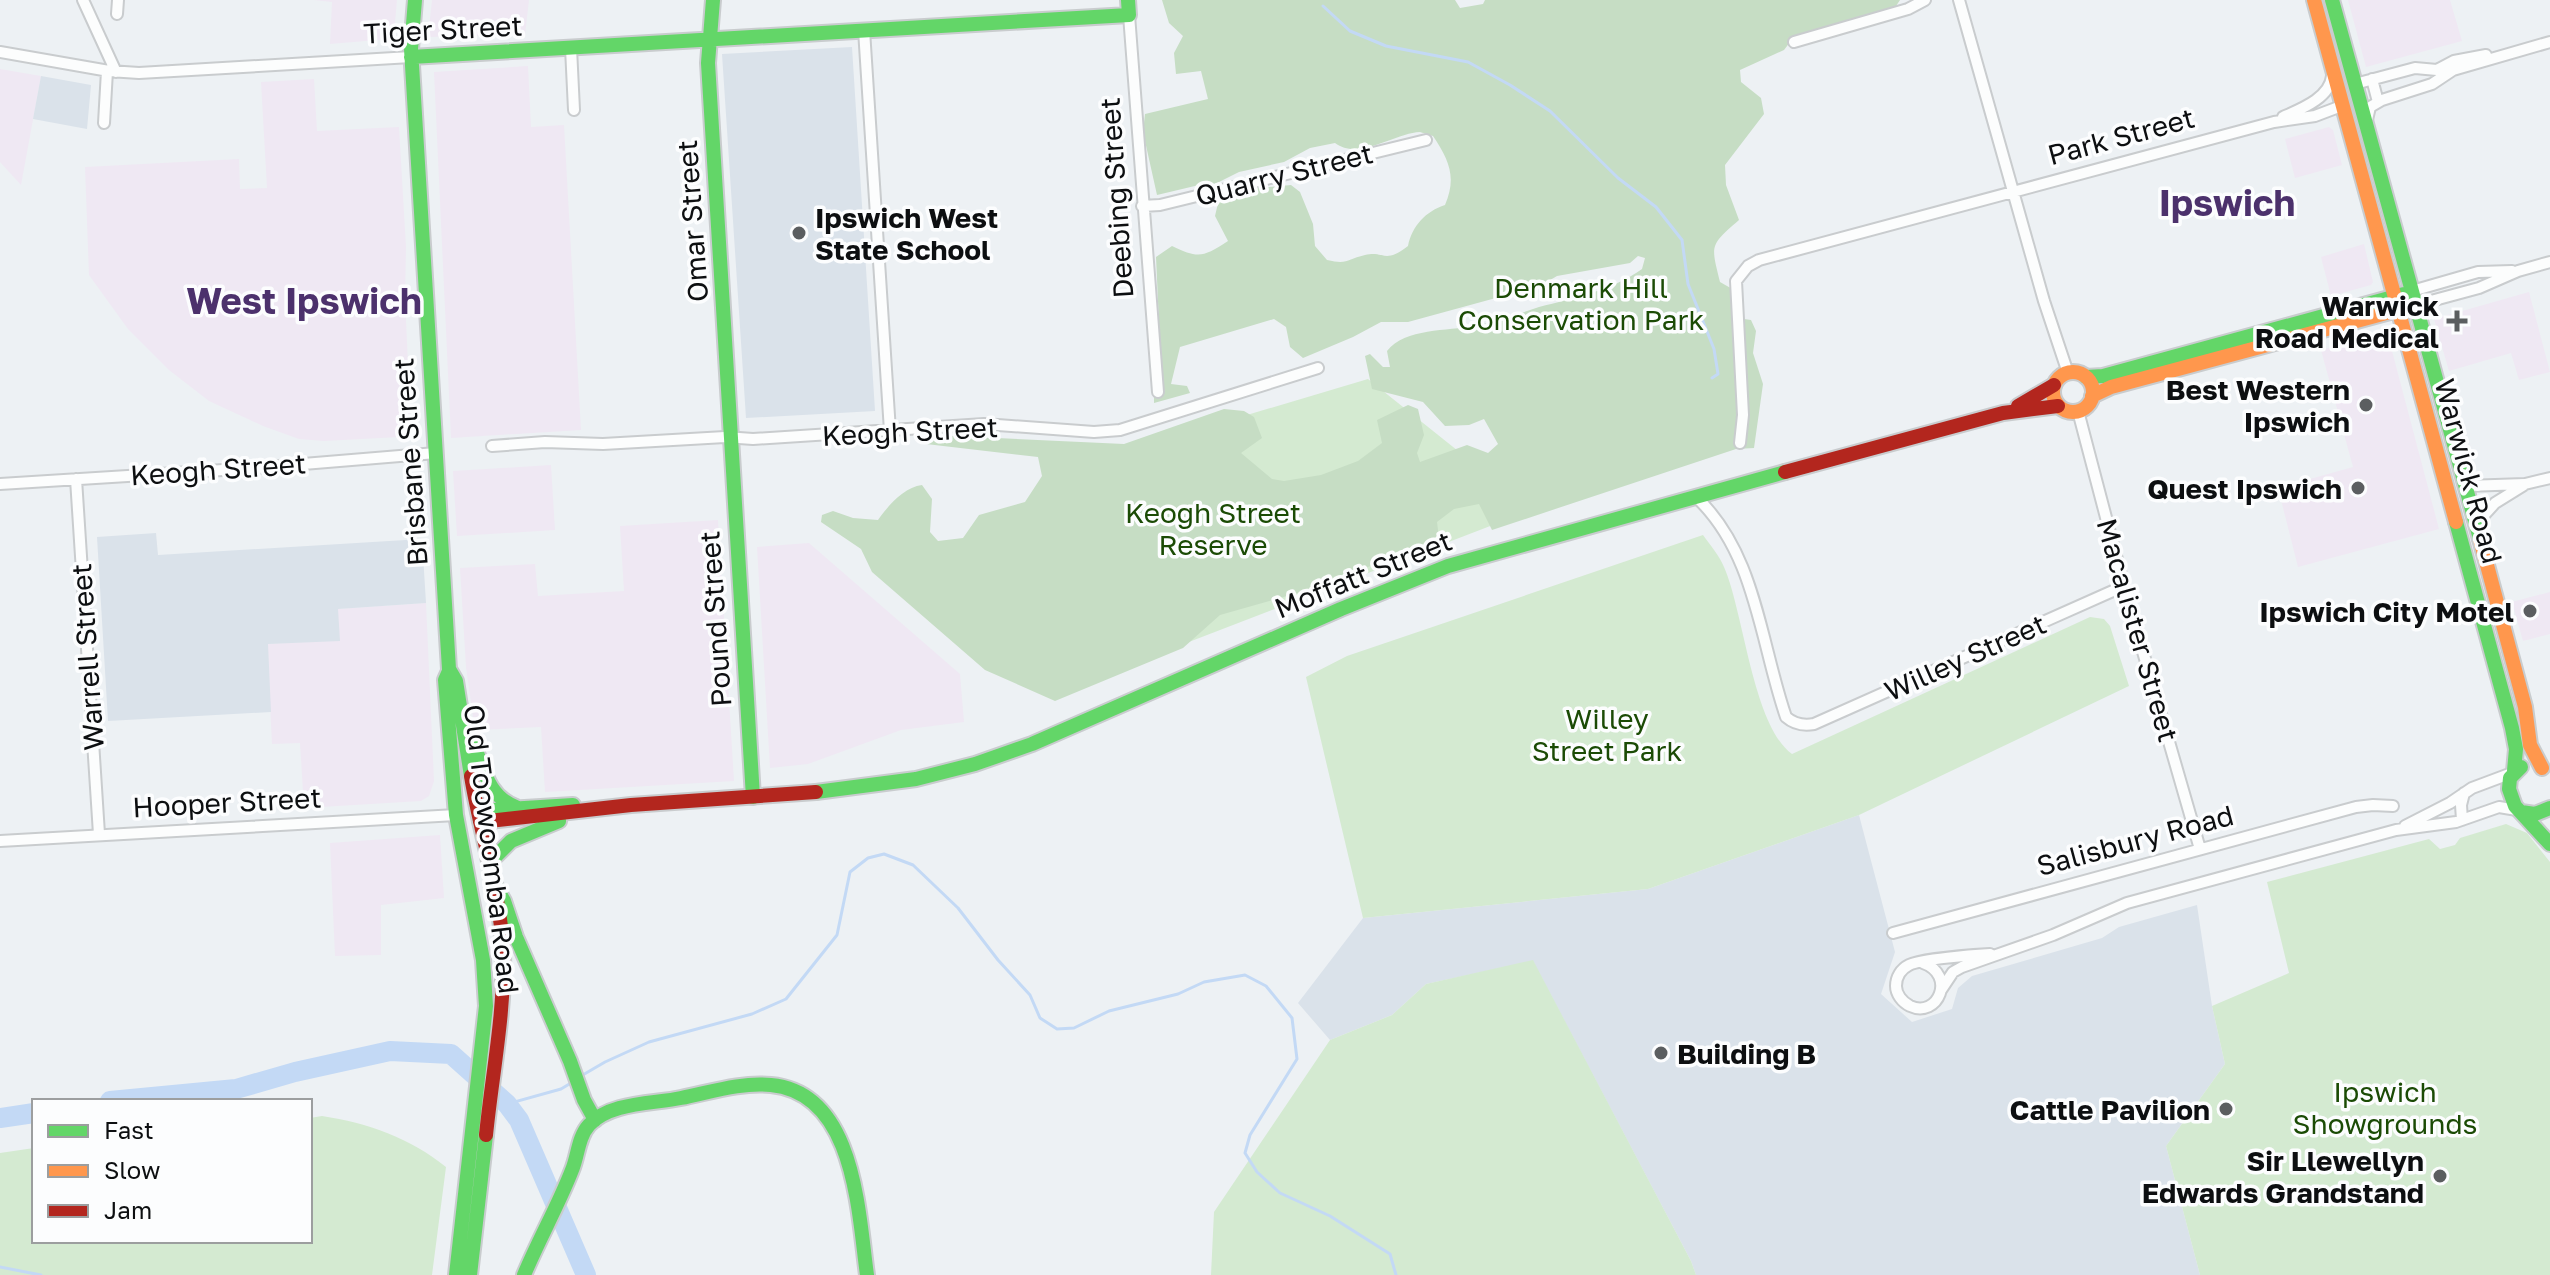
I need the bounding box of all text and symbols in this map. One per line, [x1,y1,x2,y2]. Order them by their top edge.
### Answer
street label: Tiger Street [363,8,523,50]
street label: Deebing Street [1093,97,1139,299]
street label: Park Street [2044,101,2198,171]
street label: Quarry Street [1192,136,1376,212]
street label: Omar Street [670,139,714,303]
district label: Ipswich [2159,181,2295,224]
place label: Ipswich West State School [815,201,998,266]
marker: Ipswich West State School [790,224,808,242]
park label: Denmark Hill Conservation Park [1458,271,1704,336]
district label: West Ipswich [186,279,422,322]
place label: Warwick Road Medical [2255,289,2439,354]
marker: Warwick Road Medical [2446,310,2468,332]
street label: Brisbane Street [386,357,434,567]
place label: Best Western Ipswich [2166,373,2350,438]
street label: Warwick Road [2428,375,2510,567]
marker: Best Western Ipswich [2357,396,2375,414]
street label: Keogh Street [821,410,999,452]
street label: Keogh Street [129,446,307,492]
place label: Quest Ipswich [2147,472,2342,505]
marker: Quest Ipswich [2349,479,2367,497]
park label: Keogh Street Reserve [1125,496,1301,561]
street label: Macalister Street [2090,515,2186,745]
street label: Moffatt Street [1270,523,1456,625]
street label: Pound Street [692,530,738,708]
street label: Warrell Street [64,562,110,752]
place label: Ipswich City Motel [2259,595,2514,628]
marker: Ipswich City Motel [2521,602,2539,620]
street label: Willey Street [1879,607,2051,707]
street label: Old Toowoomba Road [458,702,526,996]
park label: Willey Street Park [1532,702,1682,767]
street label: Hooper Street [132,781,322,823]
street label: Salisbury Road [2033,798,2237,882]
place label: Building B [1677,1037,1816,1070]
marker: Building B [1652,1044,1670,1062]
park label: Ipswich Showgrounds [2293,1075,2477,1140]
place label: Cattle Pavilion [2010,1093,2210,1126]
legend [32,1099,312,1243]
marker: Cattle Pavilion [2217,1100,2235,1118]
text: Fast [104,1115,154,1144]
place label: Sir Llewellyn Edwards Grandstand [2142,1144,2424,1209]
text: Slow [104,1155,160,1184]
marker: Sir Llewellyn Edwards Grandstand [2431,1167,2449,1185]
text: Jam [104,1195,152,1224]

